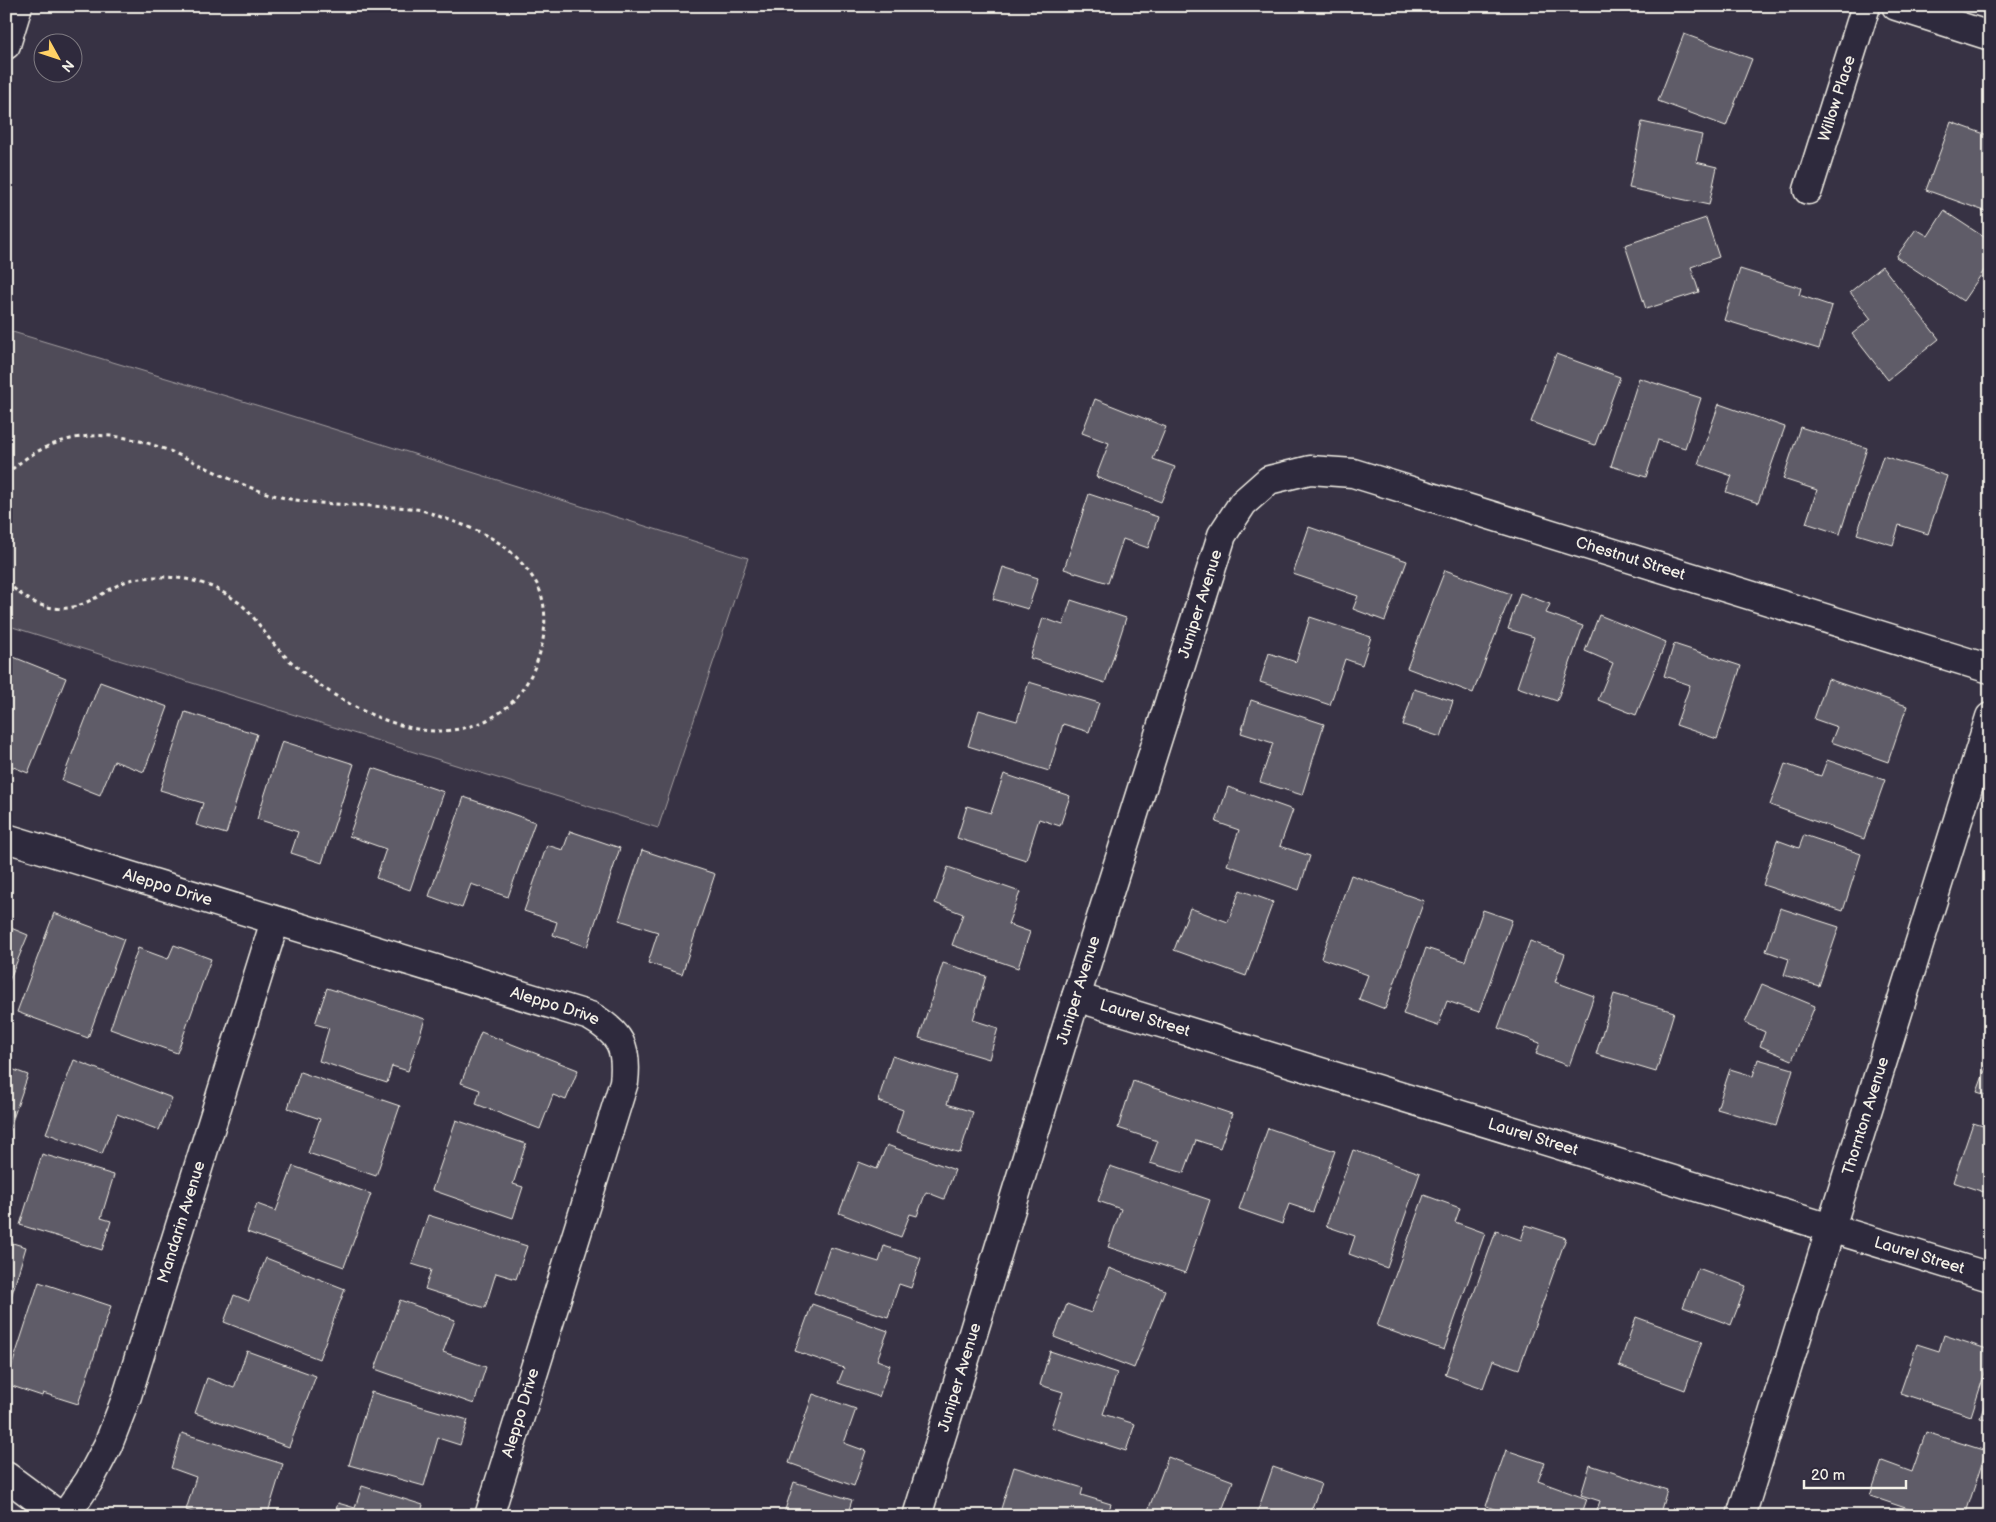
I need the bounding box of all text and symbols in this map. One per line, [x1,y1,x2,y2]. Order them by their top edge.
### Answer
north arrow [32,32,82,82]
street label: Willow Place [1814,53,1859,144]
text: N [58,57,77,76]
street label: Chestnut Street [1574,533,1688,584]
street label: Juniper Avenue [1174,547,1226,661]
street label: Aleppo Drive [121,865,215,910]
street label: Juniper Avenue [1053,933,1104,1047]
street label: Aleppo Drive [508,983,604,1029]
street label: Laurel Street [1097,995,1192,1041]
street label: Thornton Avenue [1838,1054,1893,1177]
street label: Laurel Street [1486,1114,1580,1160]
street label: Mandarin Avenue [153,1158,209,1285]
street label: Laurel Street [1872,1233,1967,1278]
street label: Juniper Avenue [934,1320,985,1434]
street label: Aleppo Drive [498,1366,544,1460]
scale bar [1804,1457,1906,1489]
text: 20 m [1811,1466,1845,1485]

